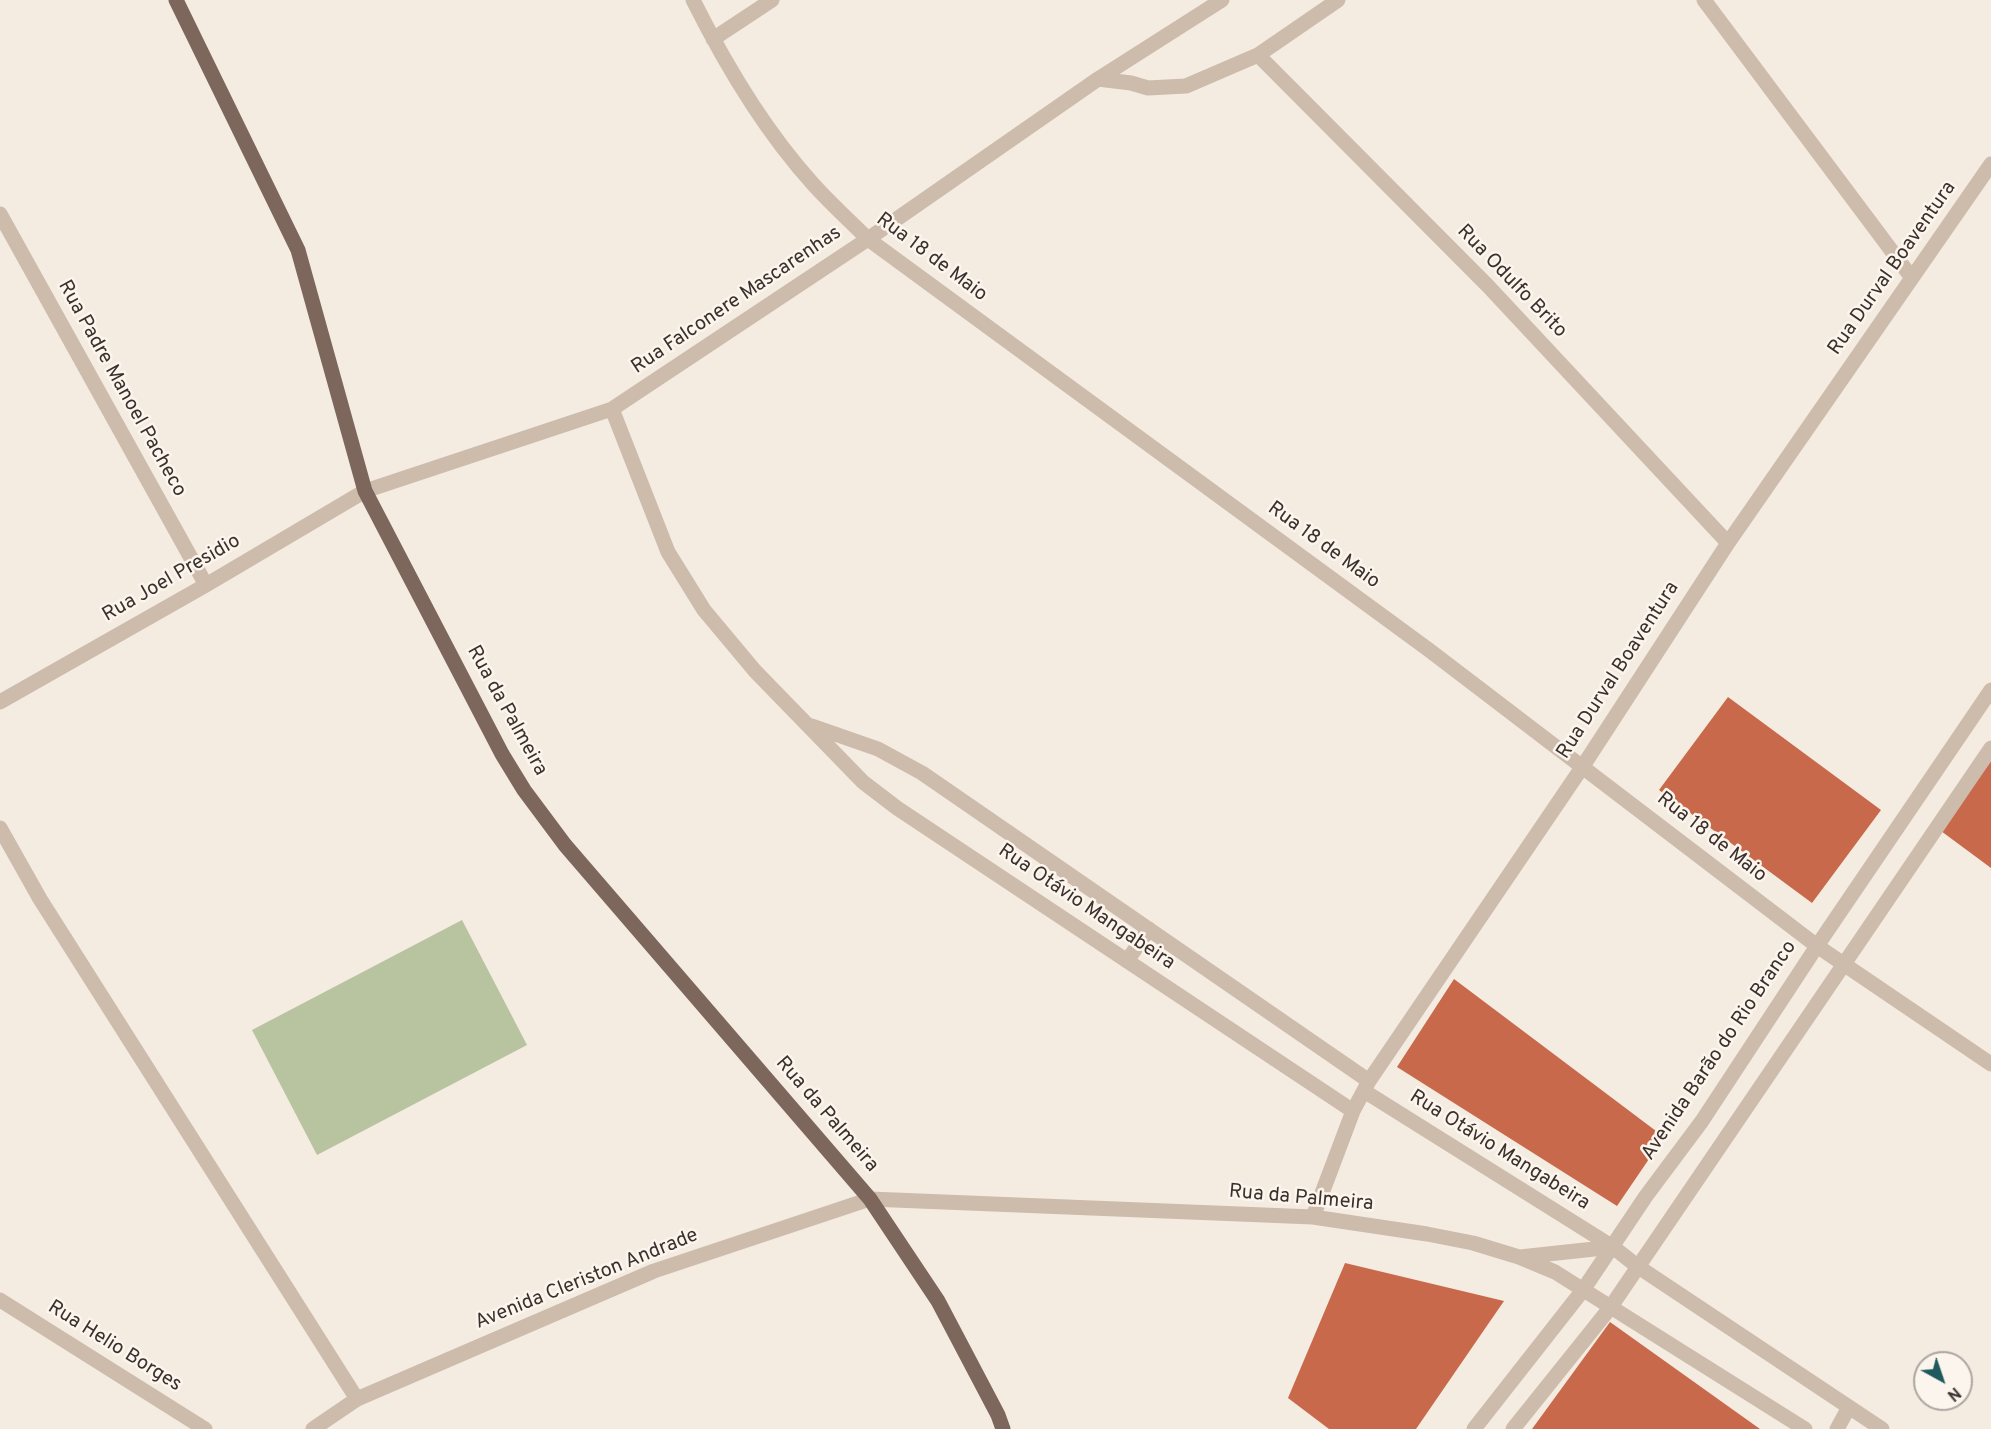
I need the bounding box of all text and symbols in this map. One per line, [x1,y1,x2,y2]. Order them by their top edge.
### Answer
street label: Rua Durval Boaventura [1824,178,1962,360]
street label: Rua 18 de Maio [871,208,991,308]
street label: Rua Odulfo Brito [1451,220,1571,344]
street label: Rua Falconere Mascarenhas [627,222,847,380]
street label: Rua Padre Manoel Pacheco [51,277,191,501]
street label: Rua 18 de Maio [1262,497,1384,595]
street label: Rua Joel Presidio [99,530,245,628]
street label: Rua Durval Boaventura [1553,578,1685,764]
street label: Rua da Palmeira [460,642,552,780]
street label: Rua 18 de Maio [1651,788,1771,888]
street label: Rua Otávio Mangabeira [993,840,1179,976]
street label: Avenida Barão do Rio Branco [1637,937,1803,1165]
street label: Rua da Palmeira [769,1052,883,1178]
street label: Rua Otávio Mangabeira [1404,1086,1594,1216]
street label: Rua da Palmeira [1228,1181,1374,1217]
street label: Avenida Cleriston Andrade [472,1224,702,1336]
street label: Rua Helio Borges [43,1296,185,1398]
north arrow [1913,1351,1973,1411]
text: N [1942,1382,1964,1405]

